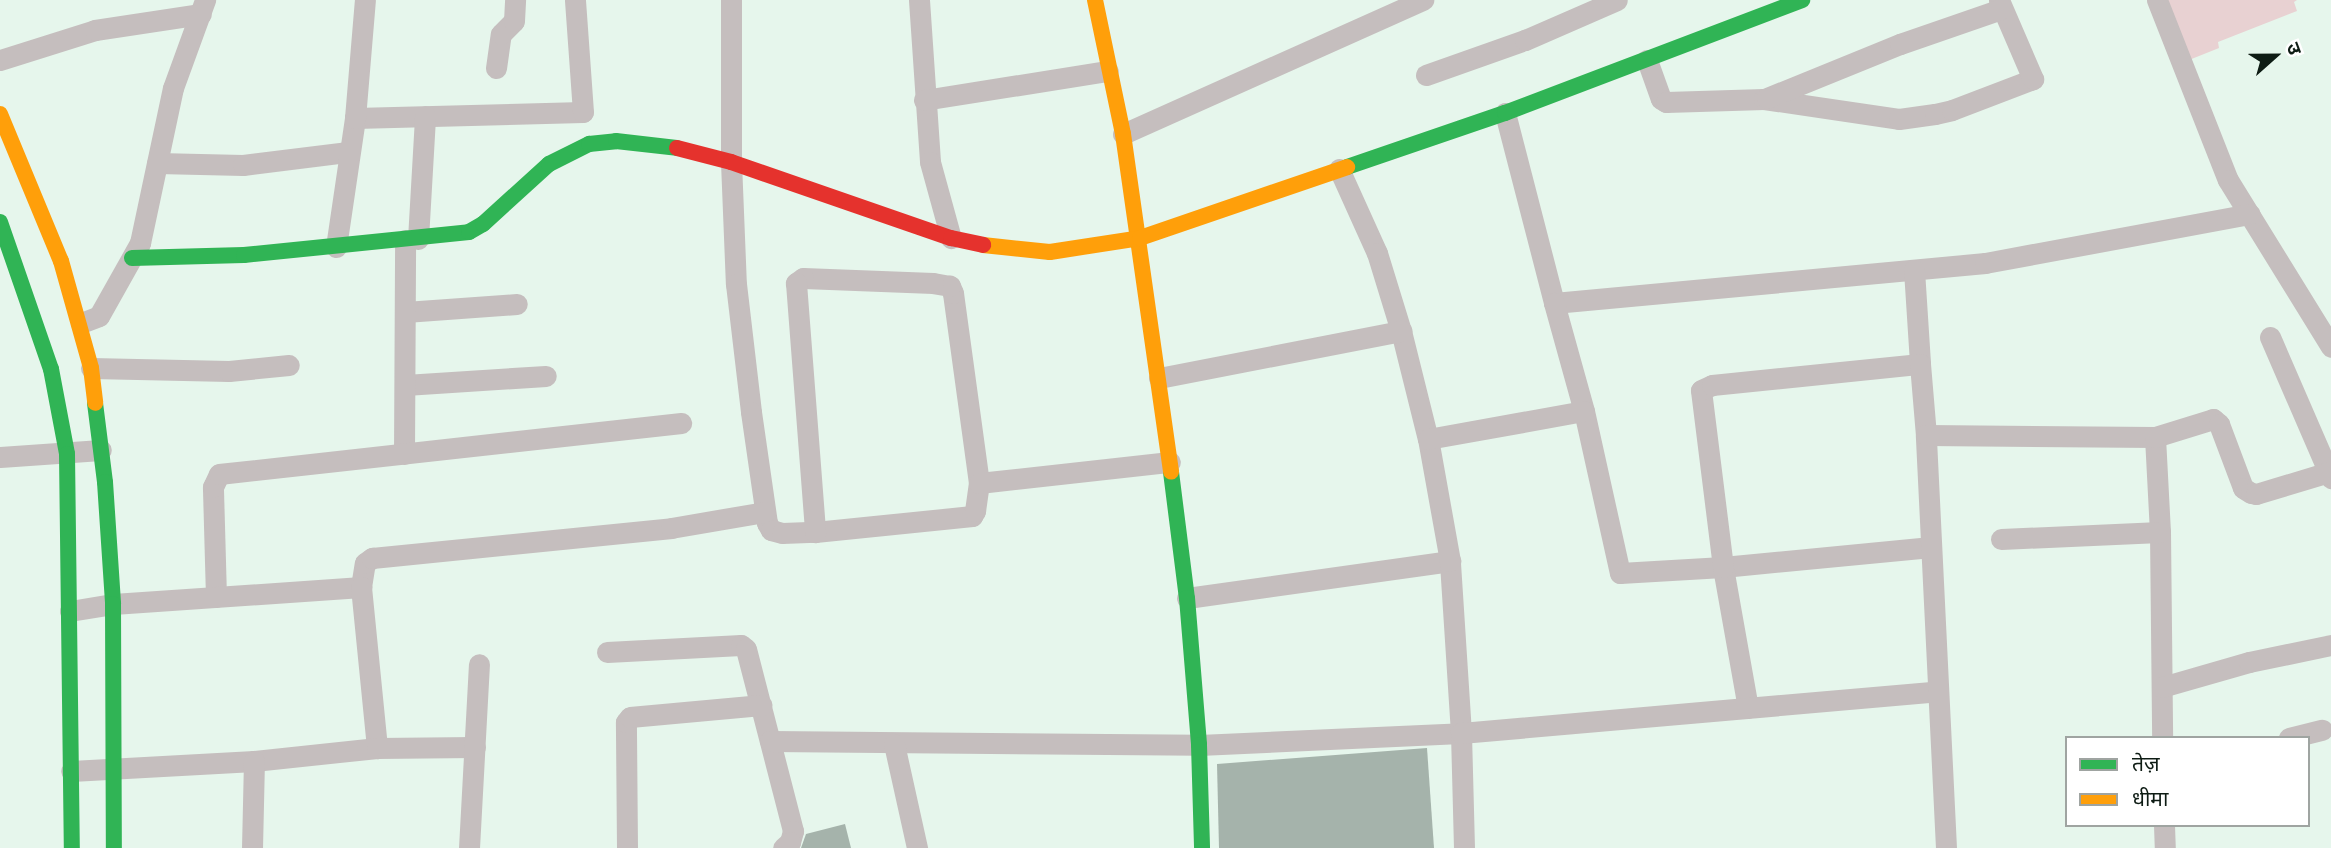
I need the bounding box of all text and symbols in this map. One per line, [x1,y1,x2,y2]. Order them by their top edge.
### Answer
north arrow [2240,21,2310,91]
text: उ [2280,39,2309,58]
legend [2065,736,2310,827]
text: तेज़ [2132,749,2160,777]
text: धीमा [2132,784,2168,812]

